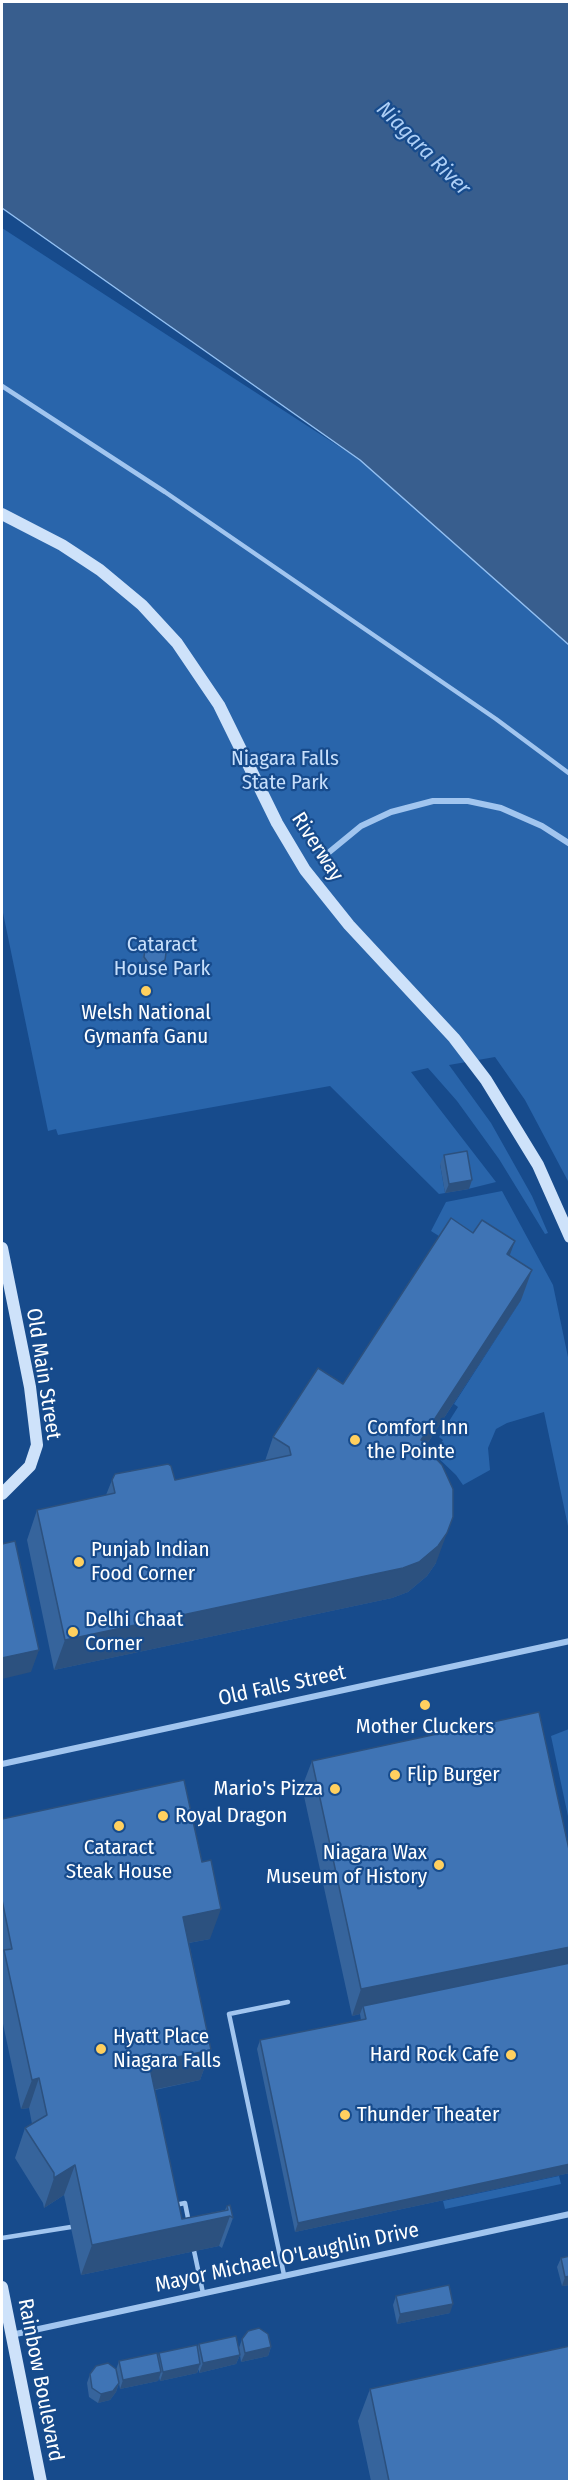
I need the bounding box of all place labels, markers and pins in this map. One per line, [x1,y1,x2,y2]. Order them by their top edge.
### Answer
marker: Welsh National Gymanfa Ganu [139,984,153,998]
place label: Welsh National Gymanfa Ganu [81,1000,211,1050]
place label: Comfort Inn the Pointe [367,1415,468,1465]
marker: Comfort Inn the Pointe [348,1433,362,1447]
place label: Punjab Indian Food Corner [91,1537,210,1587]
marker: Punjab Indian Food Corner [72,1555,86,1569]
place label: Delhi Chaat Corner [85,1607,183,1657]
marker: Delhi Chaat Corner [66,1625,80,1639]
marker: Mother Cluckers [418,1698,432,1712]
place label: Mother Cluckers [356,1714,494,1740]
place label: Flip Burger [407,1762,500,1788]
marker: Flip Burger [388,1768,402,1782]
place label: Mario's Pizza [213,1776,323,1802]
marker: Mario's Pizza [328,1782,342,1796]
place label: Royal Dragon [175,1803,287,1829]
marker: Royal Dragon [156,1809,170,1823]
marker: Cataract Steak House [112,1819,126,1833]
place label: Cataract Steak House [66,1835,172,1885]
place label: Niagara Wax Museum of History [266,1840,427,1890]
marker: Niagara Wax Museum of History [432,1858,446,1872]
place label: Hyatt Place Niagara Falls [113,2024,221,2074]
marker: Hyatt Place Niagara Falls [94,2042,108,2056]
place label: Hard Rock Cafe [370,2042,499,2068]
marker: Hard Rock Cafe [504,2048,518,2062]
place label: Thunder Theater [357,2102,499,2128]
marker: Thunder Theater [338,2108,352,2122]

